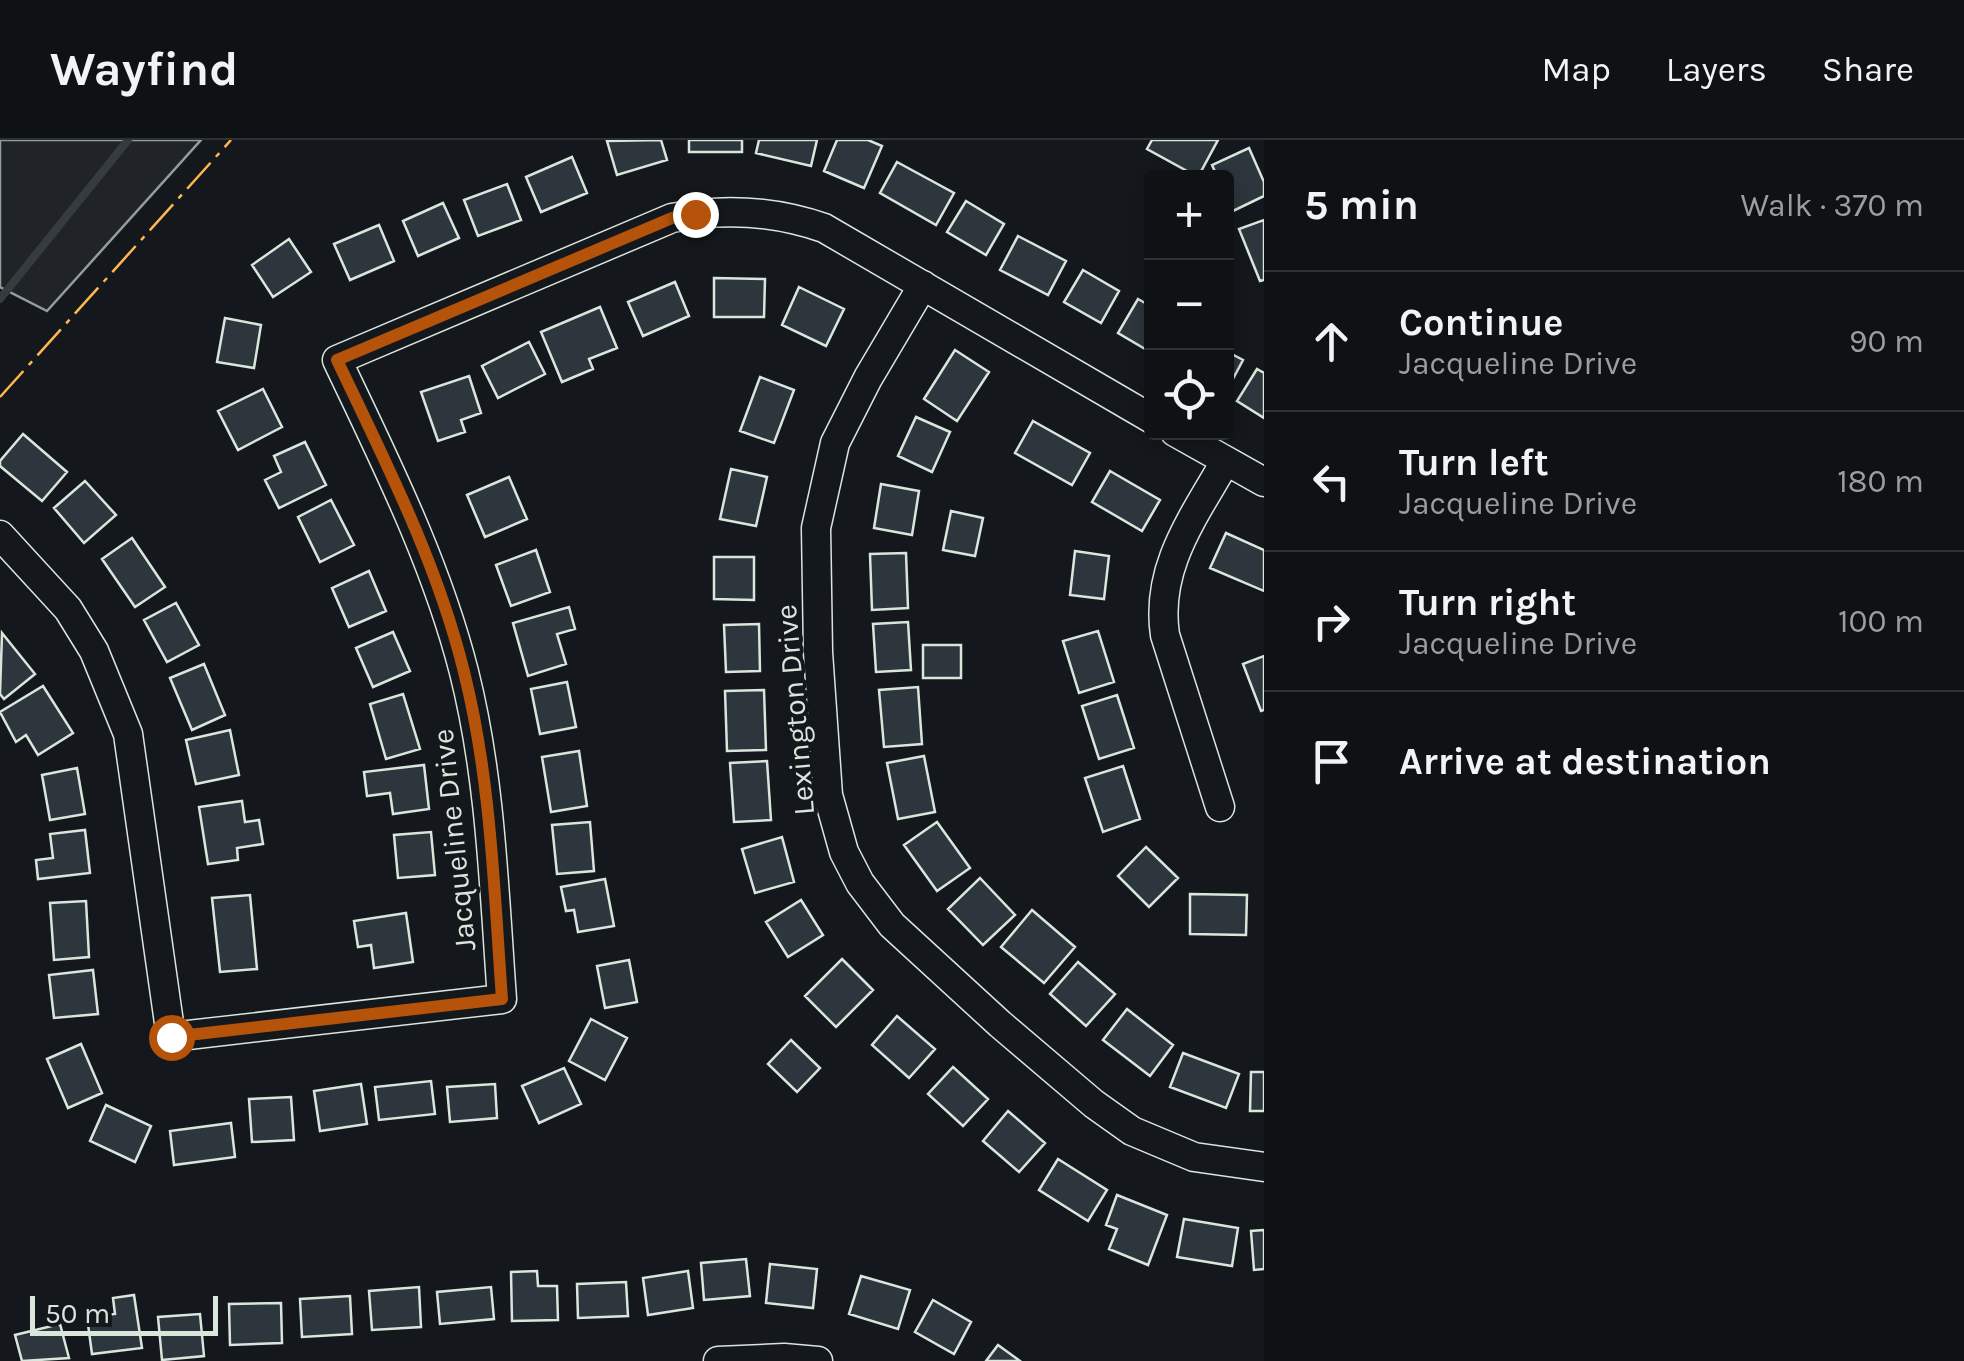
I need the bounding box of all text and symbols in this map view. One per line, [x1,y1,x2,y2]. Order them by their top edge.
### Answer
text: Wayfind [50,41,239,97]
text: Map [1541,49,1611,90]
text: Layers [1666,49,1767,90]
text: Share [1822,49,1914,90]
map controls [1144,170,1234,440]
button: + [1144,170,1234,260]
text: 5 min [1304,180,1419,230]
text: Walk · 370 m [1740,187,1924,224]
route end [673,192,719,238]
button: − [1144,260,1234,350]
text: Continue [1399,300,1563,345]
icon: ahead [1304,314,1359,369]
text: 90 m [1849,323,1924,360]
text: Jacqueline Drive [1399,345,1637,382]
button: locate [1144,350,1234,440]
text: Turn left [1399,440,1549,485]
icon: left [1304,454,1359,509]
text: 180 m [1837,463,1924,500]
text: Jacqueline Drive [1399,485,1637,522]
text: Turn right [1399,580,1576,625]
icon: right [1304,594,1359,649]
street label: Lexington Drive [768,603,822,817]
text: 100 m [1838,603,1924,640]
text: Jacqueline Drive [1399,625,1637,662]
street label: Jacqueline Drive [424,727,484,953]
icon: arrive [1304,734,1359,789]
text: Arrive at destination [1399,739,1771,784]
route start [149,1015,195,1061]
scale bar [30,1291,218,1336]
text: 50 m [45,1297,110,1330]

